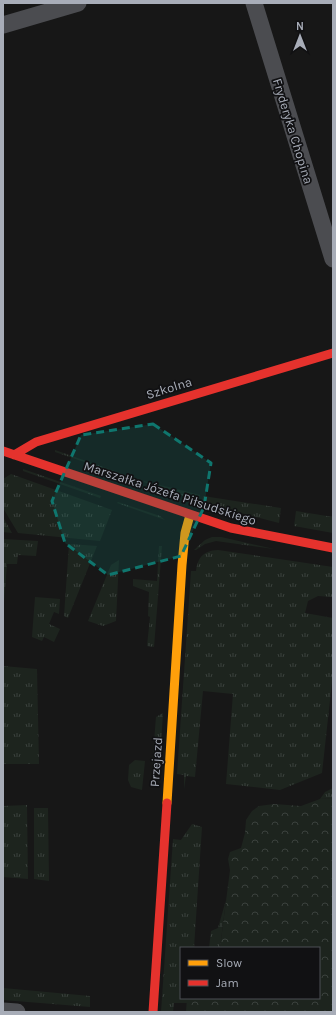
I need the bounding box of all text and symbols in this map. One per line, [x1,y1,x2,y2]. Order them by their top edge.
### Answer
north arrow [280,16,320,56]
text: N [296,20,304,33]
street label: Fryderyka Chopina [270,76,316,186]
street label: Szkolna [144,374,194,402]
street label: Marszałka Józefa Piłsudskiego [82,458,258,528]
street label: Przejazd [147,737,165,787]
legend [180,947,320,999]
text: Slow [216,956,242,970]
text: Jam [216,976,239,990]

